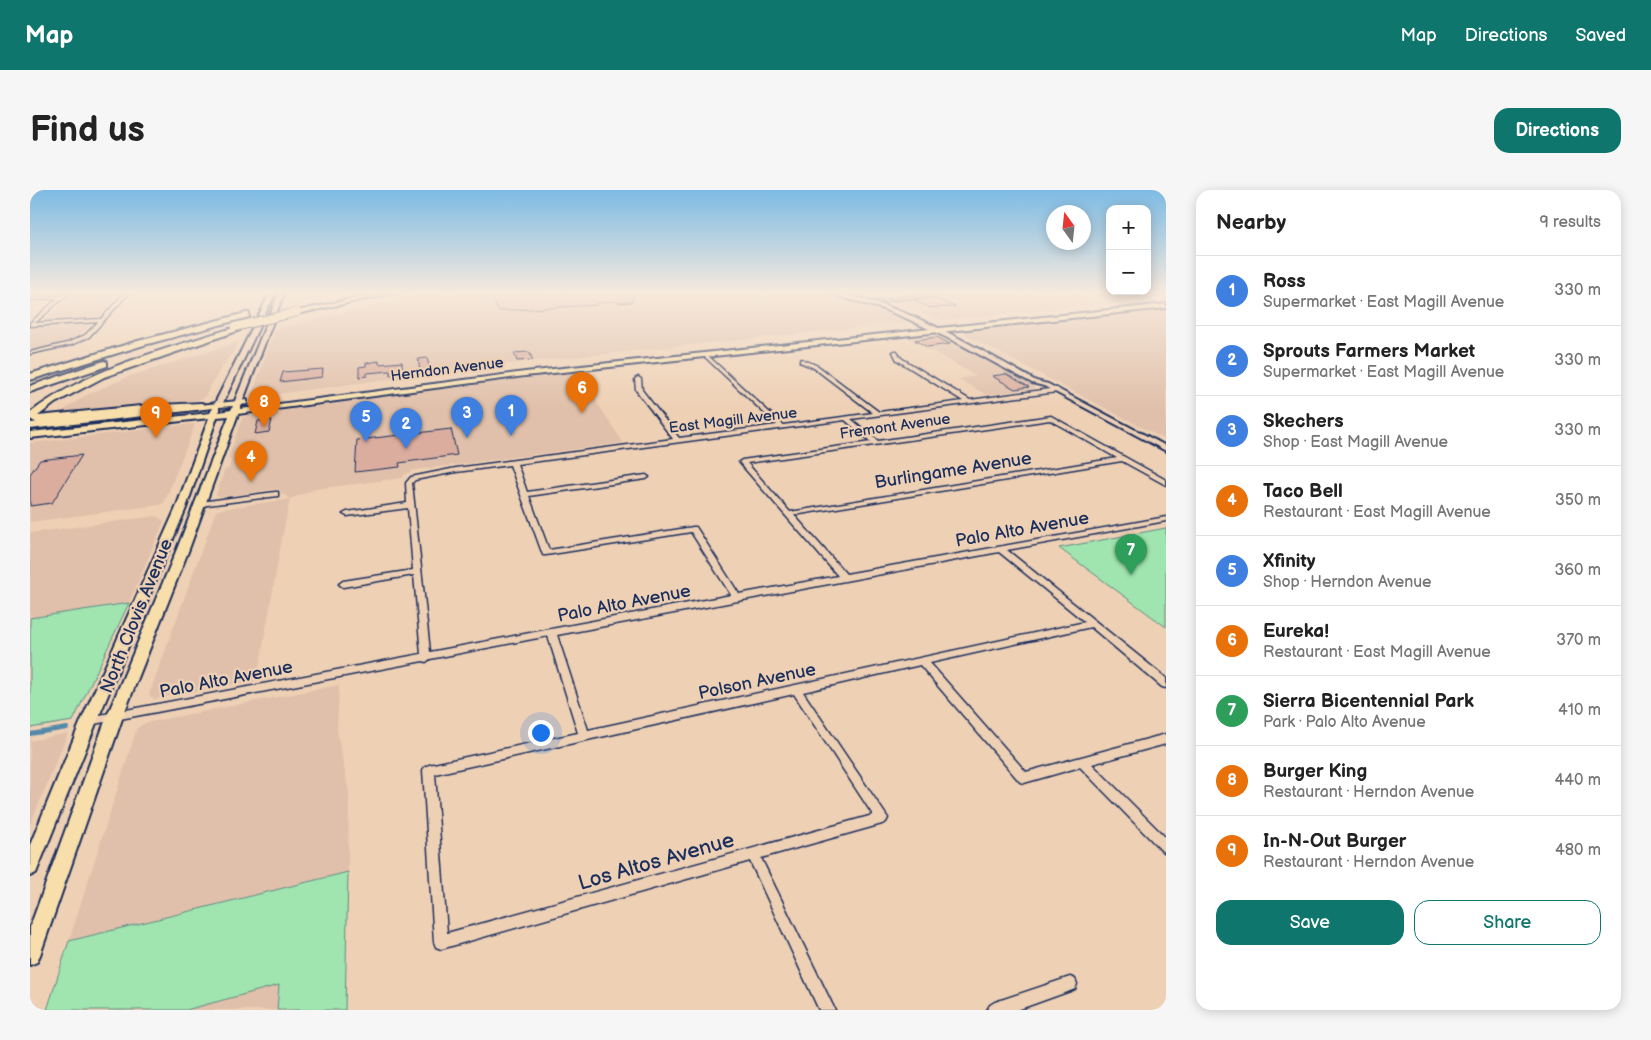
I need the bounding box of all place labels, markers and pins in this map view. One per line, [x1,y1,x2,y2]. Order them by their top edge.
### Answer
pin: 6 [566,372,598,413]
pin: 8 [248,386,280,427]
pin: 1 [495,395,527,436]
pin: 9 [140,397,172,438]
pin: 3 [451,397,483,438]
pin: 5 [350,401,382,442]
pin: 2 [390,408,422,449]
pin: 4 [235,441,267,482]
pin: 7 [1115,534,1147,575]

